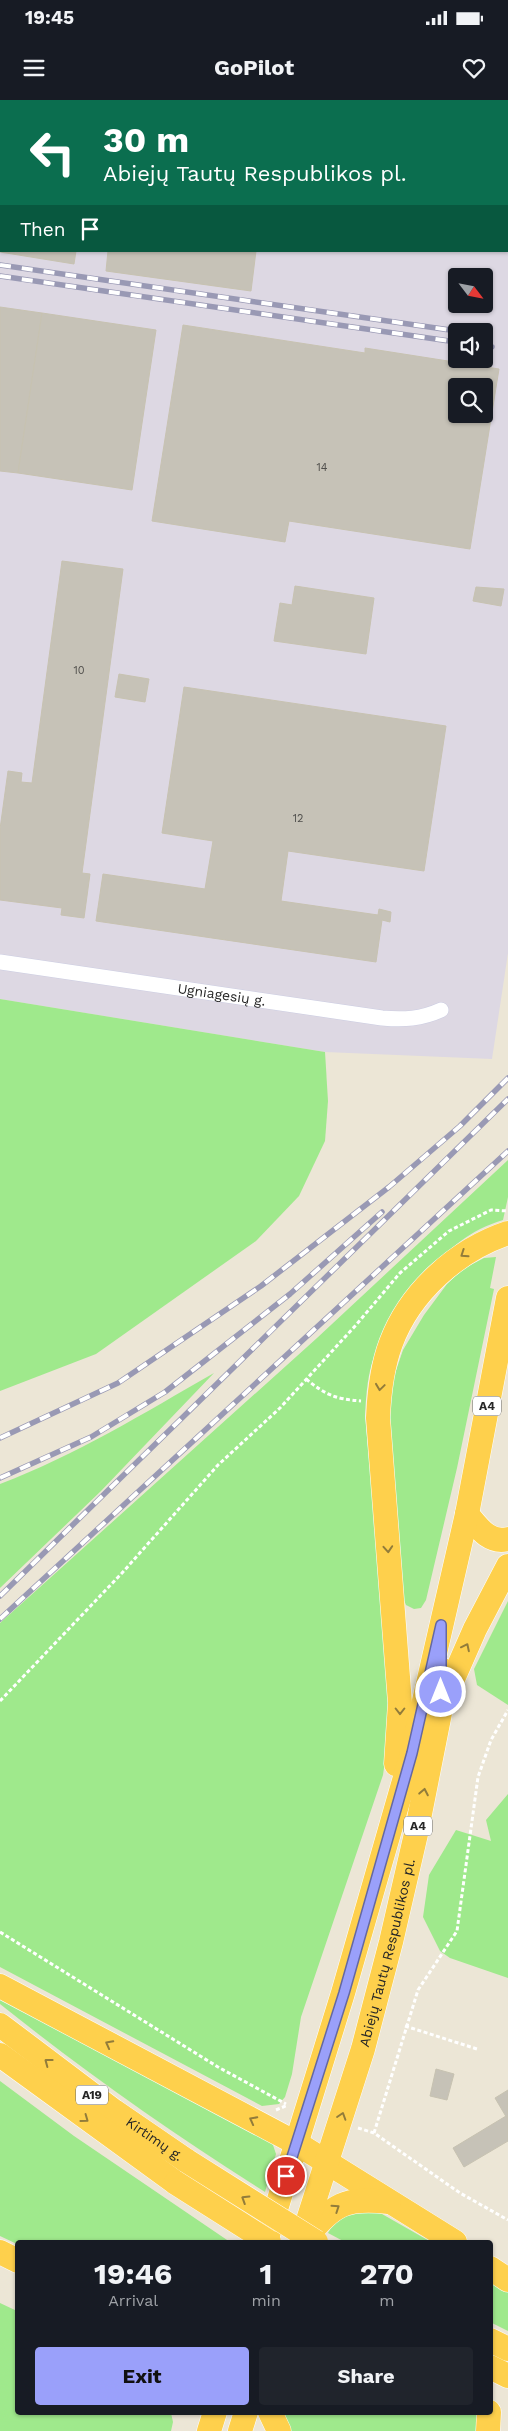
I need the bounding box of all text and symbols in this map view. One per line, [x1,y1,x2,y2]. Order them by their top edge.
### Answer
text: 19:45 [25,6,74,29]
icon: menu [20,54,48,82]
icon: heart [460,54,488,82]
text: GoPilot [214,55,294,80]
text: 30 m [103,119,189,161]
icon: left [20,120,85,185]
text: Abiejų Tautų Respublikos pl. [103,161,407,186]
icon: arrive [76,215,104,243]
text: Then [20,218,66,241]
north arrow [448,268,492,312]
map controls [448,268,493,423]
button: sound [448,323,493,368]
button: search [448,378,493,423]
house number: 14 [316,461,328,474]
house number: 10 [73,664,85,677]
house number: 12 [293,812,303,825]
street label: Ugniagesių g. [177,980,267,1009]
one-way arrow [460,1248,470,1257]
one-way arrow [376,1383,386,1392]
road number: A4 [473,1396,501,1415]
one-way arrow [382,1546,393,1554]
one-way arrow [460,1643,470,1652]
position arrow [414,1665,466,1717]
one-way arrow [395,1708,405,1716]
one-way arrow [419,1788,429,1797]
road number: A4 [404,1816,432,1835]
street label: Abiejų Tautų Respublikos pl. [356,1857,418,2049]
one-way arrow [105,2040,114,2050]
one-way arrow [45,2059,54,2067]
road number: A19 [76,2086,108,2104]
one-way arrow [336,2112,346,2120]
one-way arrow [79,2113,89,2122]
street label: Kirtimų g. [123,2114,186,2164]
one-way arrow [249,2116,258,2126]
pin [265,2155,307,2197]
icon: arrive [272,2162,300,2190]
one-way arrow [241,2195,250,2205]
one-way arrow [331,2205,340,2215]
text: 19:46 [94,2256,172,2291]
text: 1 [260,2256,273,2291]
text: 270 [360,2256,414,2291]
text: Arrival [108,2291,158,2310]
text: min [251,2291,281,2310]
text: m [379,2291,395,2310]
button: Exit [35,2347,249,2405]
button: Share [259,2347,473,2405]

